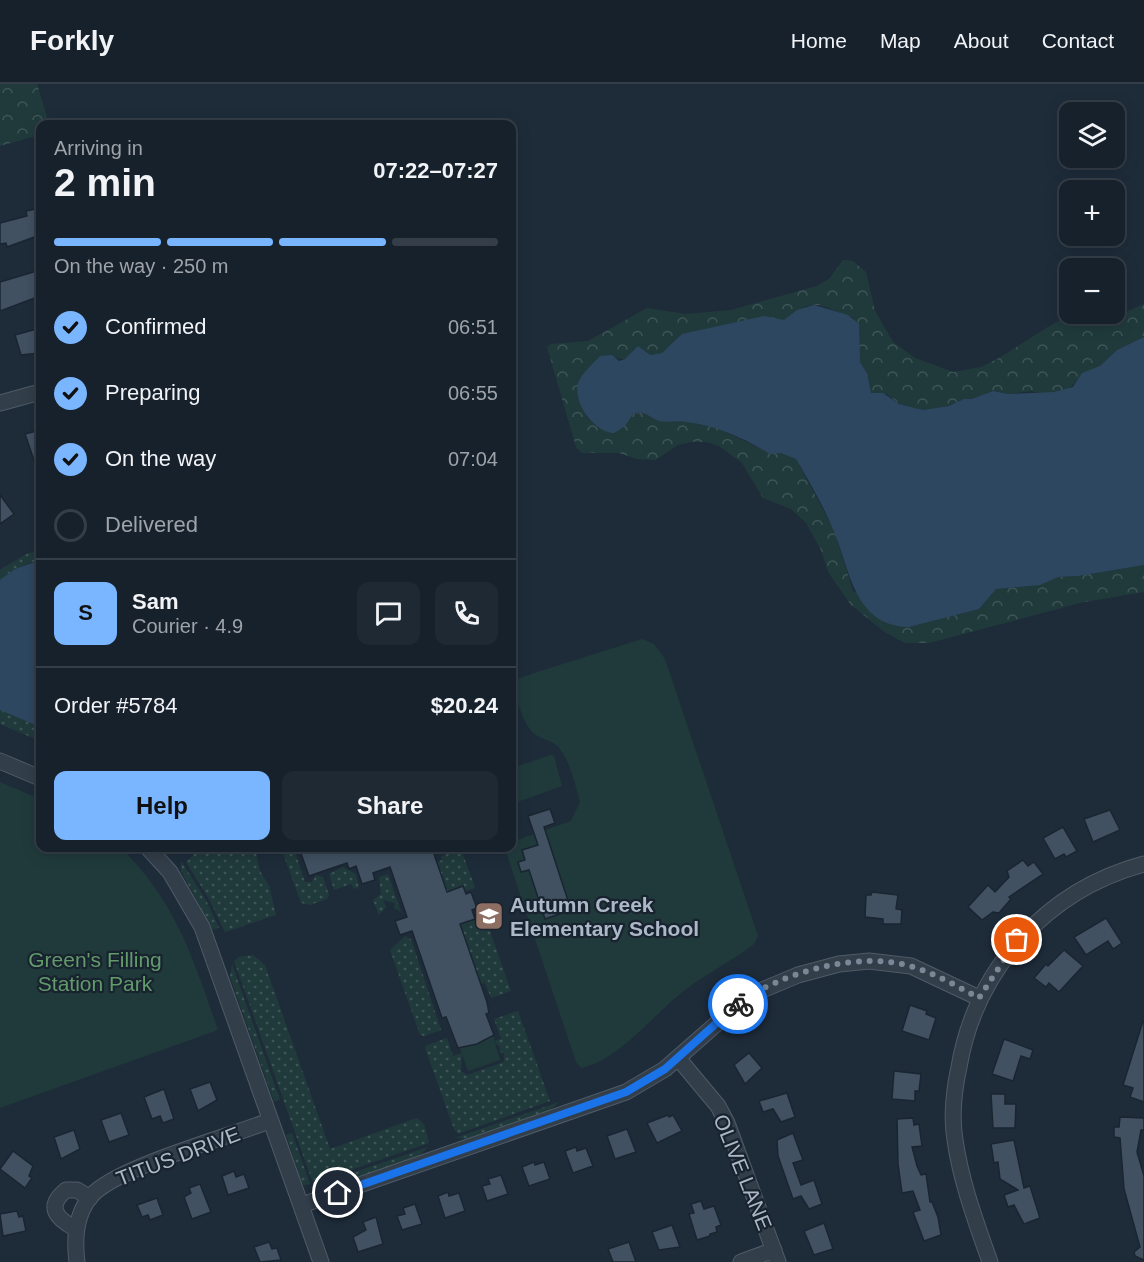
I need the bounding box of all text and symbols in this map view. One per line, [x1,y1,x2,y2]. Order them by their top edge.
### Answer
text: Forkly [30,25,114,56]
text: Home [791,29,847,52]
text: Map [880,29,921,52]
text: About [954,29,1009,52]
text: Contact [1042,29,1114,52]
map controls [1059,102,1125,324]
button: layers [1059,102,1125,168]
text: Arriving in [54,137,143,159]
text: 07:22–07:27 [373,158,498,183]
text: 2 min [54,161,156,204]
button: + [1059,180,1125,246]
text: On the way · 250 m [54,255,229,277]
button: − [1059,258,1125,324]
icon: check [54,311,87,344]
text: Confirmed [105,314,206,339]
text: 06:51 [448,316,498,338]
icon: check [54,377,87,410]
text: Preparing [105,380,200,405]
text: 06:55 [448,382,498,404]
icon: check [54,443,87,476]
text: On the way [105,446,216,471]
text: 07:04 [448,448,498,470]
text: Delivered [105,512,198,537]
button: chat [357,582,420,645]
button: phone [435,582,498,645]
text: Sam [132,589,178,614]
text: S [78,600,93,625]
text: Courier · 4.9 [132,615,243,637]
text: Order #5784 [54,693,178,718]
text: $20.24 [431,693,498,718]
button: Help [54,771,270,840]
button: Share [282,771,498,840]
place label: Autumn Creek Elementary School [510,893,699,940]
school or university icon: Autumn Creek Elementary School [473,900,505,932]
pin [991,914,1042,965]
icon: bag [1000,923,1033,956]
park label: Green's Filling Station Park [28,948,162,995]
courier [708,974,768,1034]
icon: bike [722,988,755,1021]
street label: OLIVE LANE [709,1111,777,1233]
street label: TITUS DRIVE [113,1122,243,1190]
pin [312,1167,363,1218]
icon: home [321,1176,354,1209]

